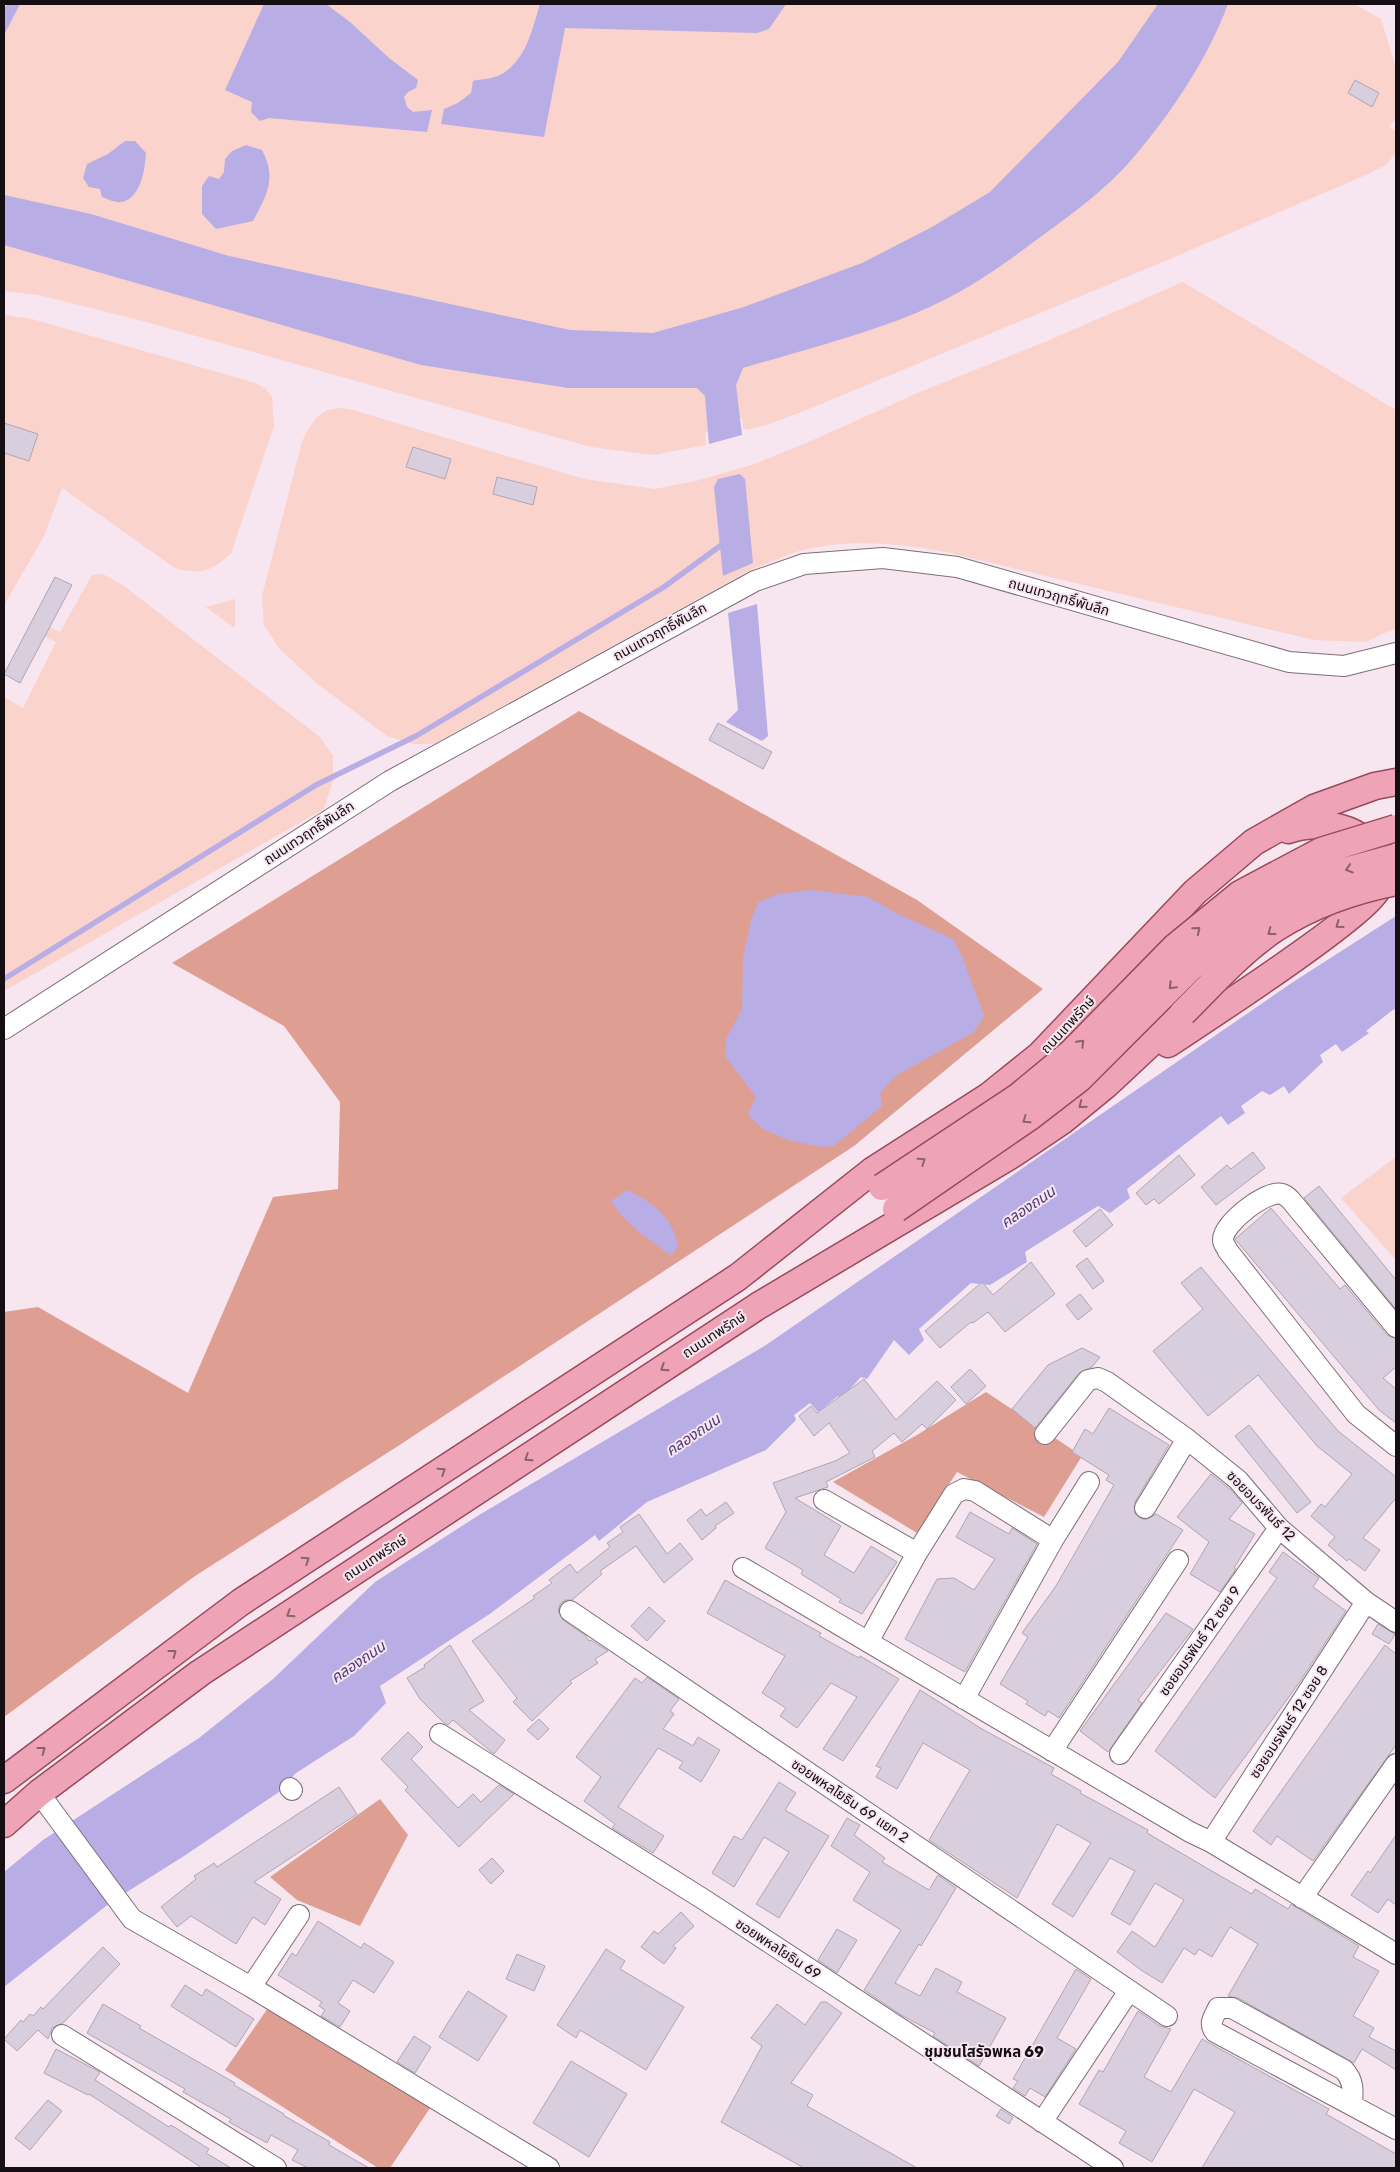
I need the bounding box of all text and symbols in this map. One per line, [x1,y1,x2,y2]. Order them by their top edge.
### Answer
street label: ถนนเทวฤทธิ์พันลึก [1006,574,1112,620]
street label: ถนนเทวฤทธิ์พันลึก [610,599,710,665]
street label: ถนนเทวฤทธิ์พันลึก [260,797,357,869]
one-way arrow [1346,864,1354,874]
one-way arrow [1335,919,1345,928]
one-way arrow [1191,926,1200,935]
one-way arrow [1268,927,1277,935]
one-way arrow [1169,980,1178,989]
street label: ถนนเทพรักษ์ [1037,993,1099,1057]
one-way arrow [1075,1040,1084,1049]
one-way arrow [1079,1099,1088,1108]
one-way arrow [1023,1113,1032,1123]
one-way arrow [917,1157,926,1167]
water label: คลองถนน [997,1182,1059,1232]
street label: ถนนเทพรักษ์ [679,1308,749,1362]
one-way arrow [660,1362,669,1371]
water label: คลองถนน [662,1410,724,1460]
one-way arrow [524,1451,533,1461]
street label: ซอยอมรพันธ์ 12 [1223,1467,1299,1545]
one-way arrow [436,1468,445,1477]
street label: ถนนเทพรักษ์ [340,1531,410,1585]
one-way arrow [300,1557,309,1566]
street label: ซอยอมรพันธ์ 12 ซอย 9 [1156,1583,1244,1699]
one-way arrow [286,1608,296,1617]
water label: คลองถนน [327,1637,389,1687]
one-way arrow [167,1650,176,1659]
street label: ซอยอมรพันธ์ 12 ซอย 8 [1246,1662,1332,1782]
one-way arrow [36,1747,45,1755]
street label: ซอยพหลโยธิน 69 แยก 2 [788,1755,912,1847]
street label: ซอยพหลโยธิน 69 [732,1915,824,1983]
district label: ชุมชนโสรัจพหล 69 [924,2043,1044,2061]

